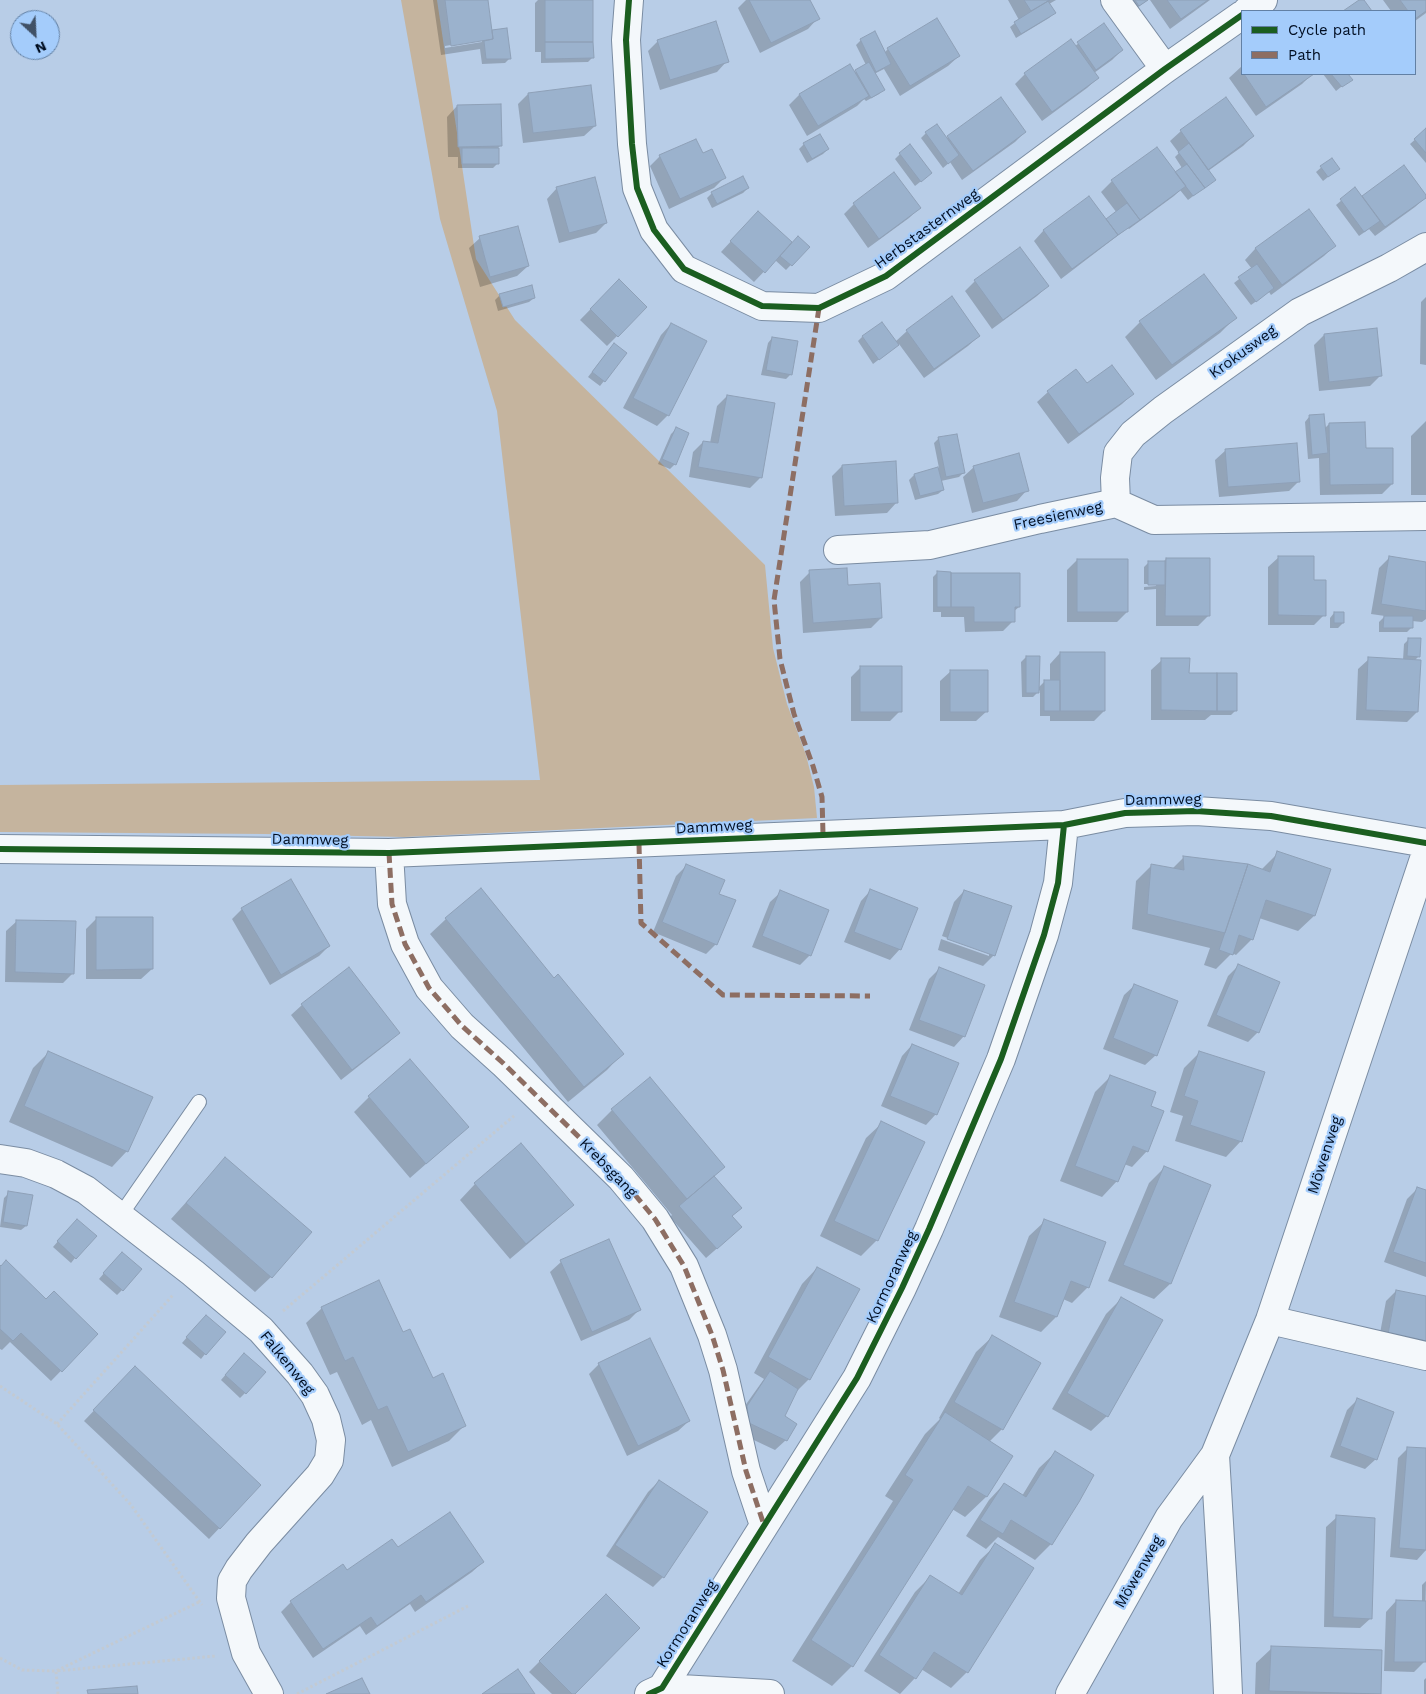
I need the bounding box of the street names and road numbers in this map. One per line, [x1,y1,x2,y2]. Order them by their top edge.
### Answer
street label: Herbstasternweg [871,185,983,273]
street label: Krokusweg [1206,322,1280,382]
street label: Freesienweg [1012,498,1104,534]
street label: Dammweg [1124,790,1202,810]
street label: Dammweg [675,816,753,838]
street label: Dammweg [271,830,349,850]
street label: Möwenweg [1304,1114,1346,1196]
street label: Krebsgang [575,1135,641,1201]
street label: Kormoranweg [863,1228,921,1326]
street label: Falkenweg [256,1328,318,1398]
street label: Möwenweg [1111,1533,1167,1611]
street label: Kormoranweg [653,1577,721,1671]

